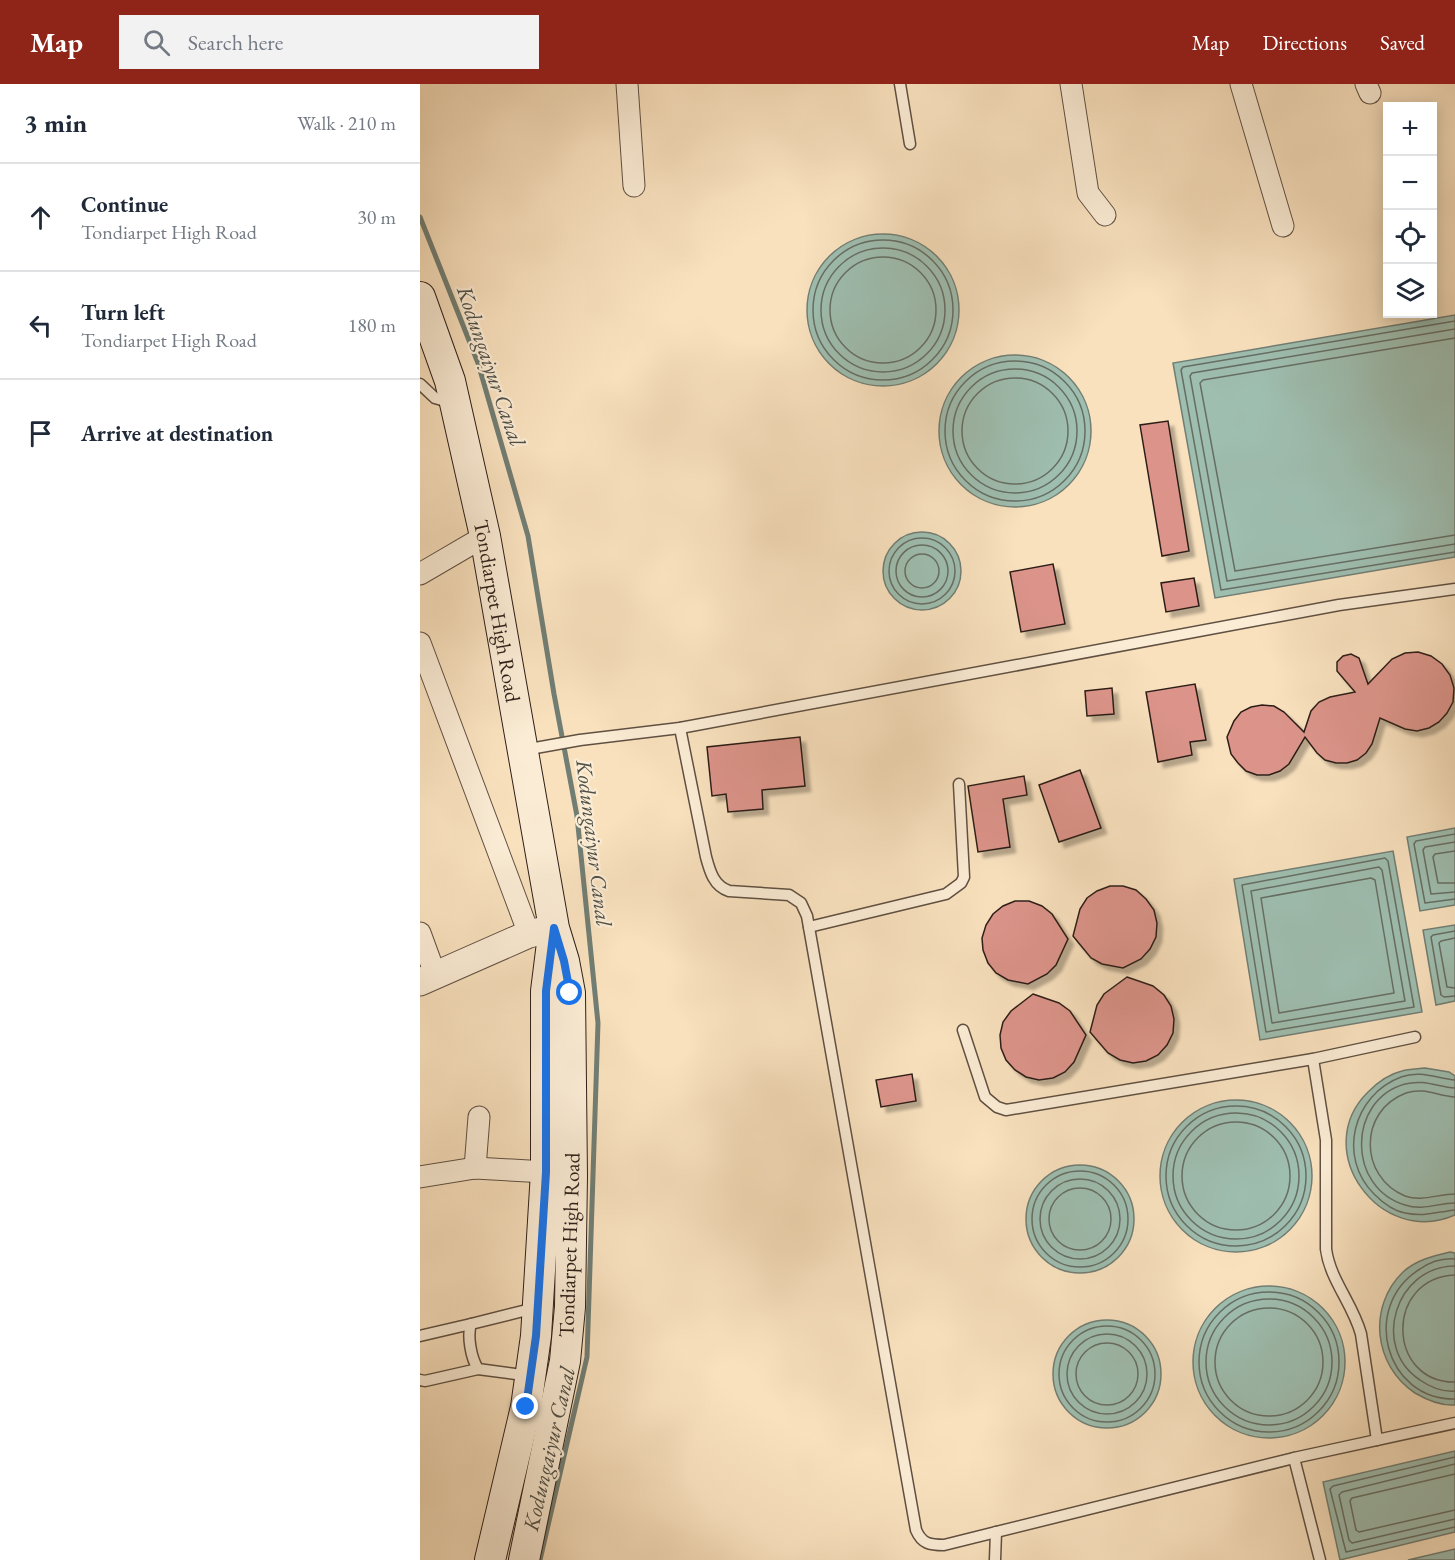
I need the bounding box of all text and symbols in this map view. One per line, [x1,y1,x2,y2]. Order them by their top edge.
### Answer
search box [119,15,539,69]
text: Map [30,24,83,60]
icon: search [140,26,173,59]
text: Search here [188,28,283,57]
text: Map [1192,29,1229,56]
text: Directions [1262,29,1347,56]
text: Saved [1380,29,1425,56]
map controls [1383,102,1437,318]
button: + [1383,102,1437,156]
text: 3 min [24,106,87,140]
text: Walk · 210 m [297,110,396,136]
button: − [1383,156,1437,210]
text: Continue [81,190,168,219]
icon: ahead [24,201,57,234]
text: 30 m [357,204,396,230]
button: locate [1383,210,1437,264]
text: Tondiarpet High Road [81,219,257,245]
button: layers [1383,264,1437,318]
water label: Kodungaiyur Canal [450,281,532,451]
text: Turn left [81,298,165,327]
icon: left [24,309,57,342]
text: 180 m [348,312,396,338]
text: Tondiarpet High Road [81,327,257,353]
icon: arrive [24,417,57,450]
text: Arrive at destination [81,419,273,448]
street label: Tondiarpet High Road [468,517,528,704]
water label: Kodungaiyur Canal [569,757,619,929]
route start [556,979,582,1005]
street label: Tondiarpet High Road [552,1152,586,1338]
water label: Kodungaiyur Canal [516,1363,582,1535]
route end [512,1393,538,1419]

